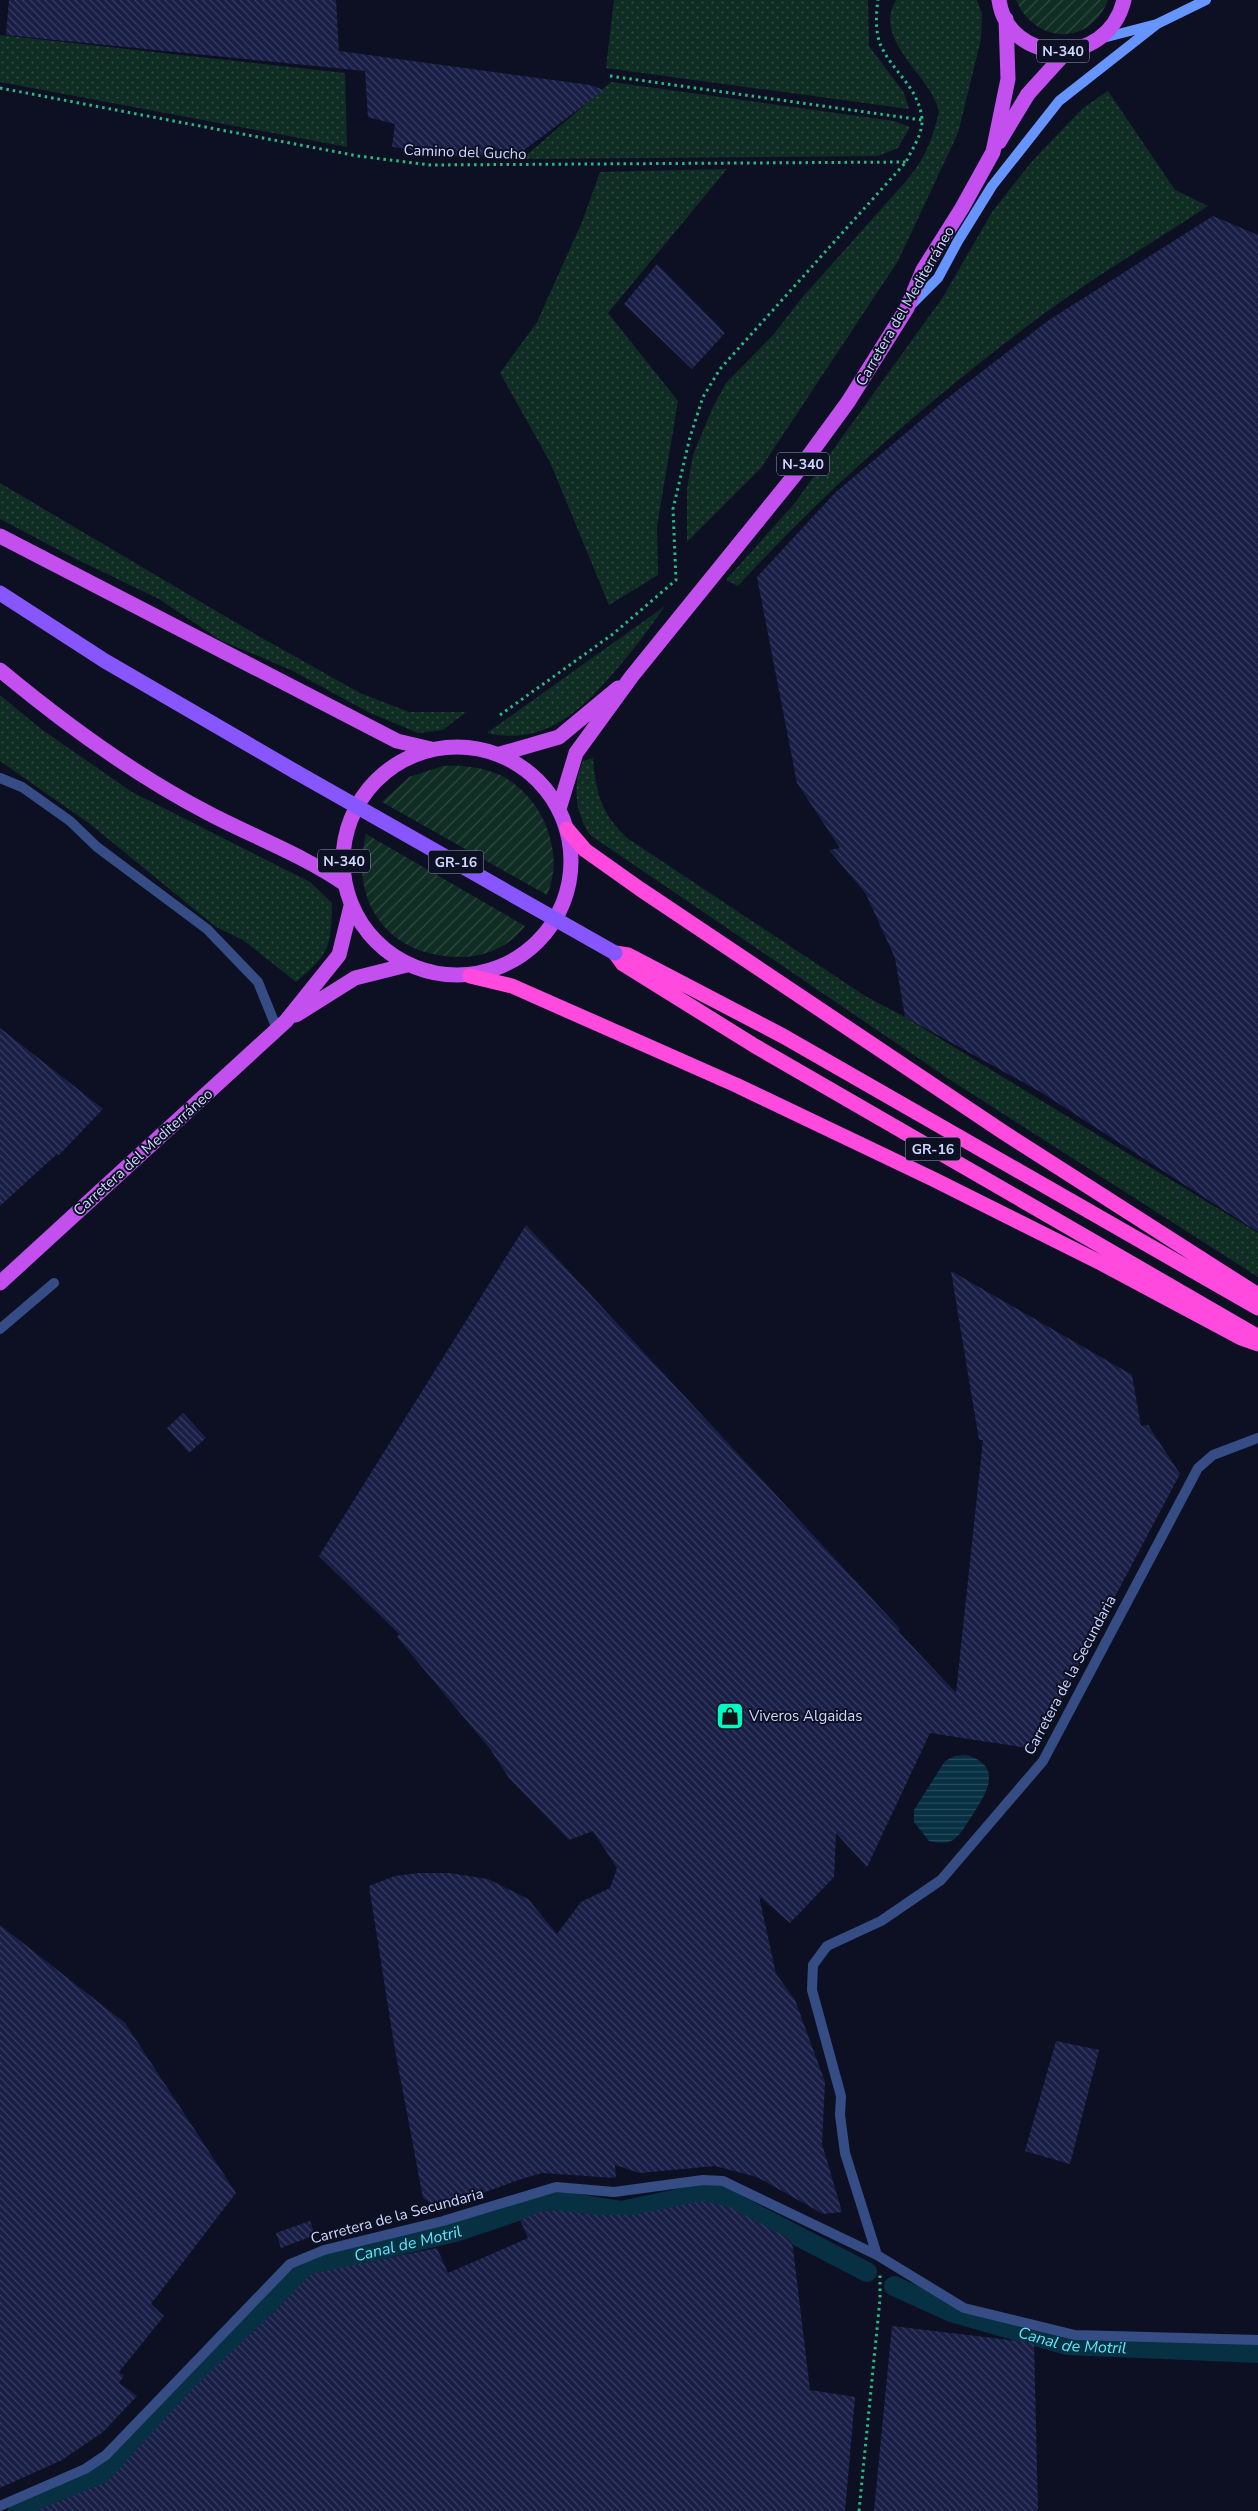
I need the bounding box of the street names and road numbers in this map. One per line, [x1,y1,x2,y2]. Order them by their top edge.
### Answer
road number: N-340 [1037,40,1089,62]
street label: Camino del Gucho [403,140,527,164]
street label: Carretera del Mediterráneo [851,222,959,390]
road number: N-340 [777,452,829,476]
road number: N-340 [318,849,370,872]
road number: GR-16 [428,850,484,874]
street label: Carretera del Mediterráneo [69,1084,217,1220]
road number: GR-16 [906,1138,960,1160]
street label: Carretera de la Secundaria [1019,1592,1121,1758]
street label: Carretera de la Secundaria [308,2183,486,2249]

